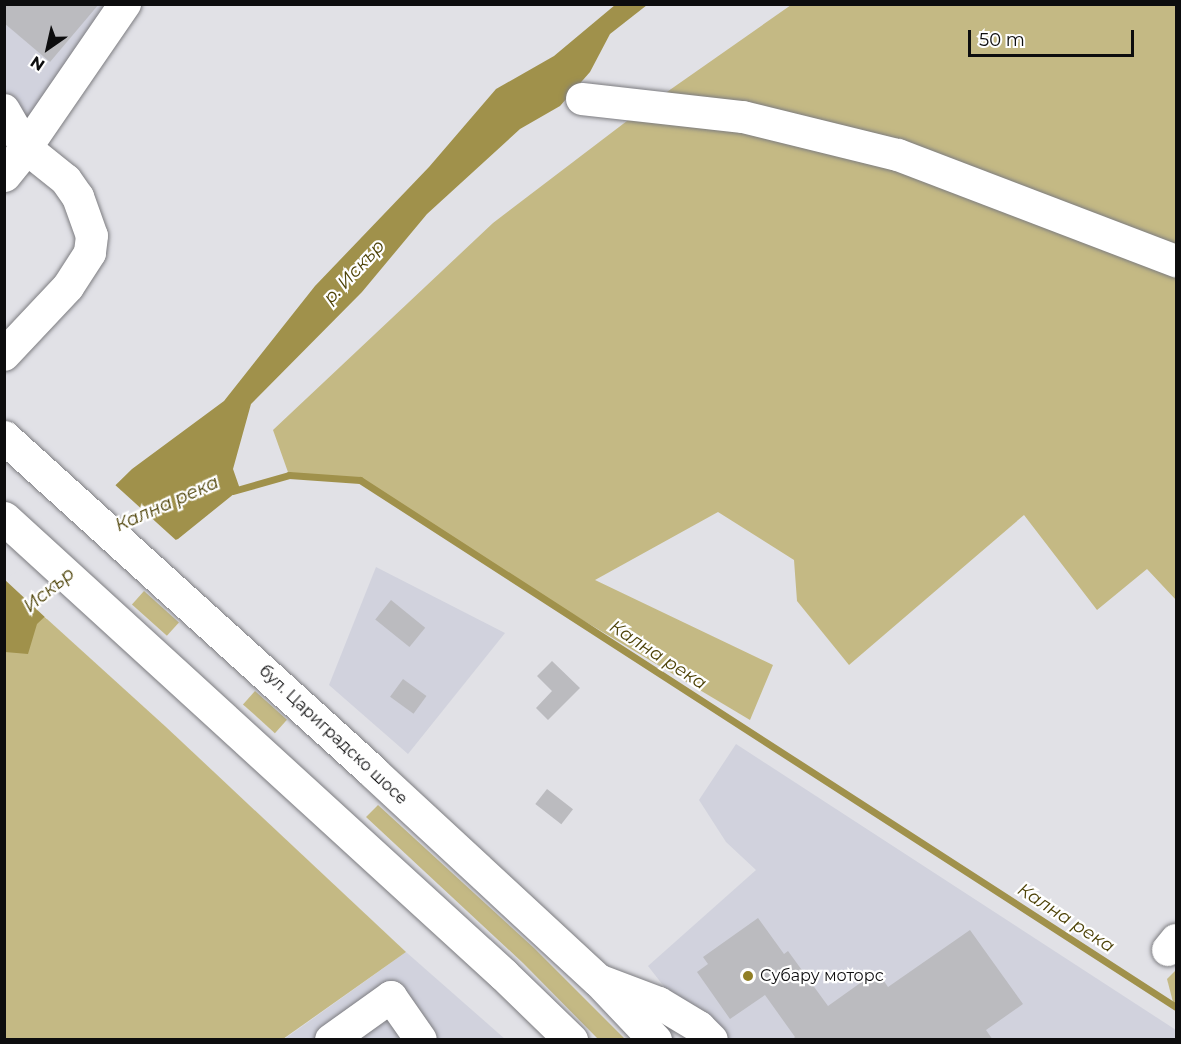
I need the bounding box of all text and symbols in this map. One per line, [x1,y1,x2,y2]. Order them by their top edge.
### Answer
north arrow [18,18,78,78]
scale bar [971,18,1138,56]
text: 50 m [979,29,1025,51]
text: N [27,52,48,75]
water label: р. Искър [319,235,389,309]
water label: Кална река [112,472,222,536]
water label: Искър [19,563,79,617]
water label: Кална река [605,616,711,694]
street label: бул. Цариградско шосе [255,661,411,809]
water label: Кална река [1013,879,1119,957]
place label: Субару моторс [760,966,884,986]
marker: Субару моторс [741,969,755,983]

